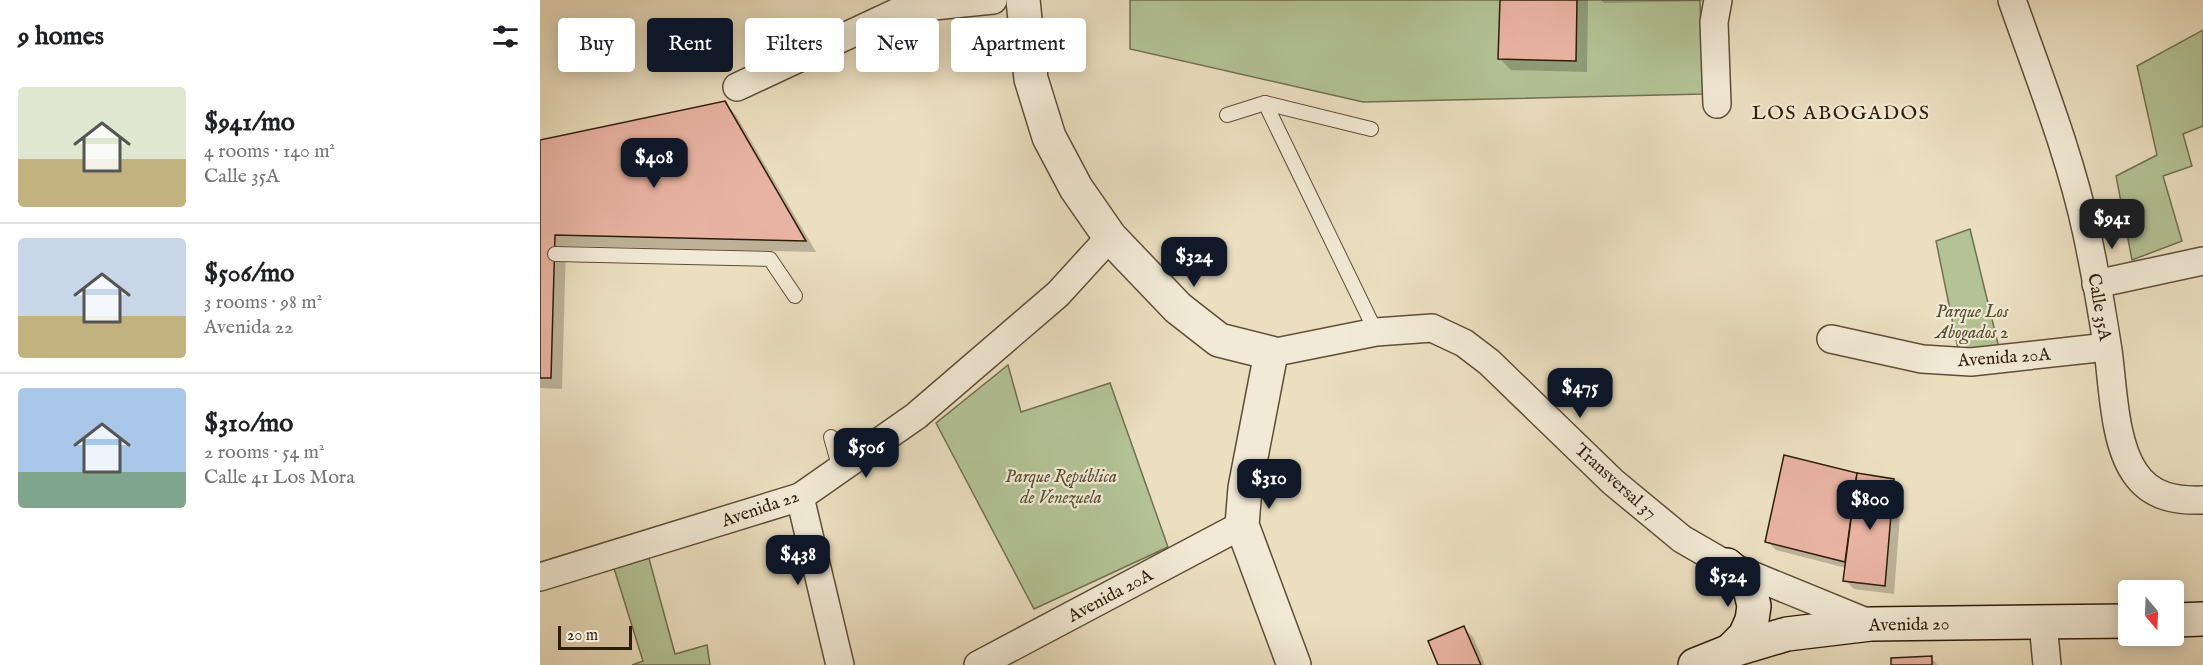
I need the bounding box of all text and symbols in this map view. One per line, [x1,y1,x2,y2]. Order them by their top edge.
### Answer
chip: Buy [558,18,635,72]
chip: Rent [647,18,733,72]
chip: Filters [745,18,844,72]
chip: New [856,18,939,72]
chip: Apartment [951,18,1086,72]
text: 9 homes [18,20,104,53]
icon: filters [489,20,522,53]
district label: LOS ABOGADOS [1752,101,1930,126]
text: $941/mo [204,106,295,139]
icon: home [66,111,138,183]
pin: $408 [618,138,690,189]
text: 4 rooms · 140 m² [204,139,335,164]
text: $408 [635,145,673,170]
text: Calle 35A [204,164,280,189]
pin: $941 [2076,199,2148,250]
text: $941 [2094,206,2130,231]
pin: $324 [1158,237,1230,288]
text: $324 [1175,244,1213,269]
text: $506/mo [204,257,294,290]
icon: home [66,262,138,334]
street label: Calle 35A [2081,272,2116,344]
text: 3 rooms · 98 m² [204,290,322,315]
park label: Parque Los Abogados 2 [1933,301,2009,345]
text: Avenida 22 [204,315,293,340]
street label: Avenida 20A [1956,344,2052,373]
pin: $475 [1544,368,1616,419]
text: $475 [1562,375,1598,400]
text: $310/mo [204,407,293,440]
icon: home [66,412,138,484]
pin: $506 [830,428,902,479]
text: $506 [848,435,884,460]
street label: Transversal 37 [1569,439,1661,525]
text: 2 rooms · 54 m² [204,440,325,465]
pin: $310 [1233,459,1305,510]
text: Calle 41 Los Mora [204,465,355,490]
park label: Parque República de Venezuela [1005,466,1117,510]
text: $310 [1251,466,1287,491]
pin: $800 [1834,480,1906,531]
street label: Avenida 22 [718,485,802,534]
text: $800 [1851,487,1889,512]
pin: $438 [762,535,834,586]
text: $438 [780,542,816,567]
pin: $524 [1692,557,1764,608]
street label: Avenida 20A [1063,564,1158,629]
text: $524 [1709,564,1747,589]
north arrow [2118,580,2184,646]
map controls [2118,580,2184,646]
street label: Avenida 20 [1867,613,1950,638]
scale bar [558,623,632,650]
text: 20 m [567,626,598,646]

